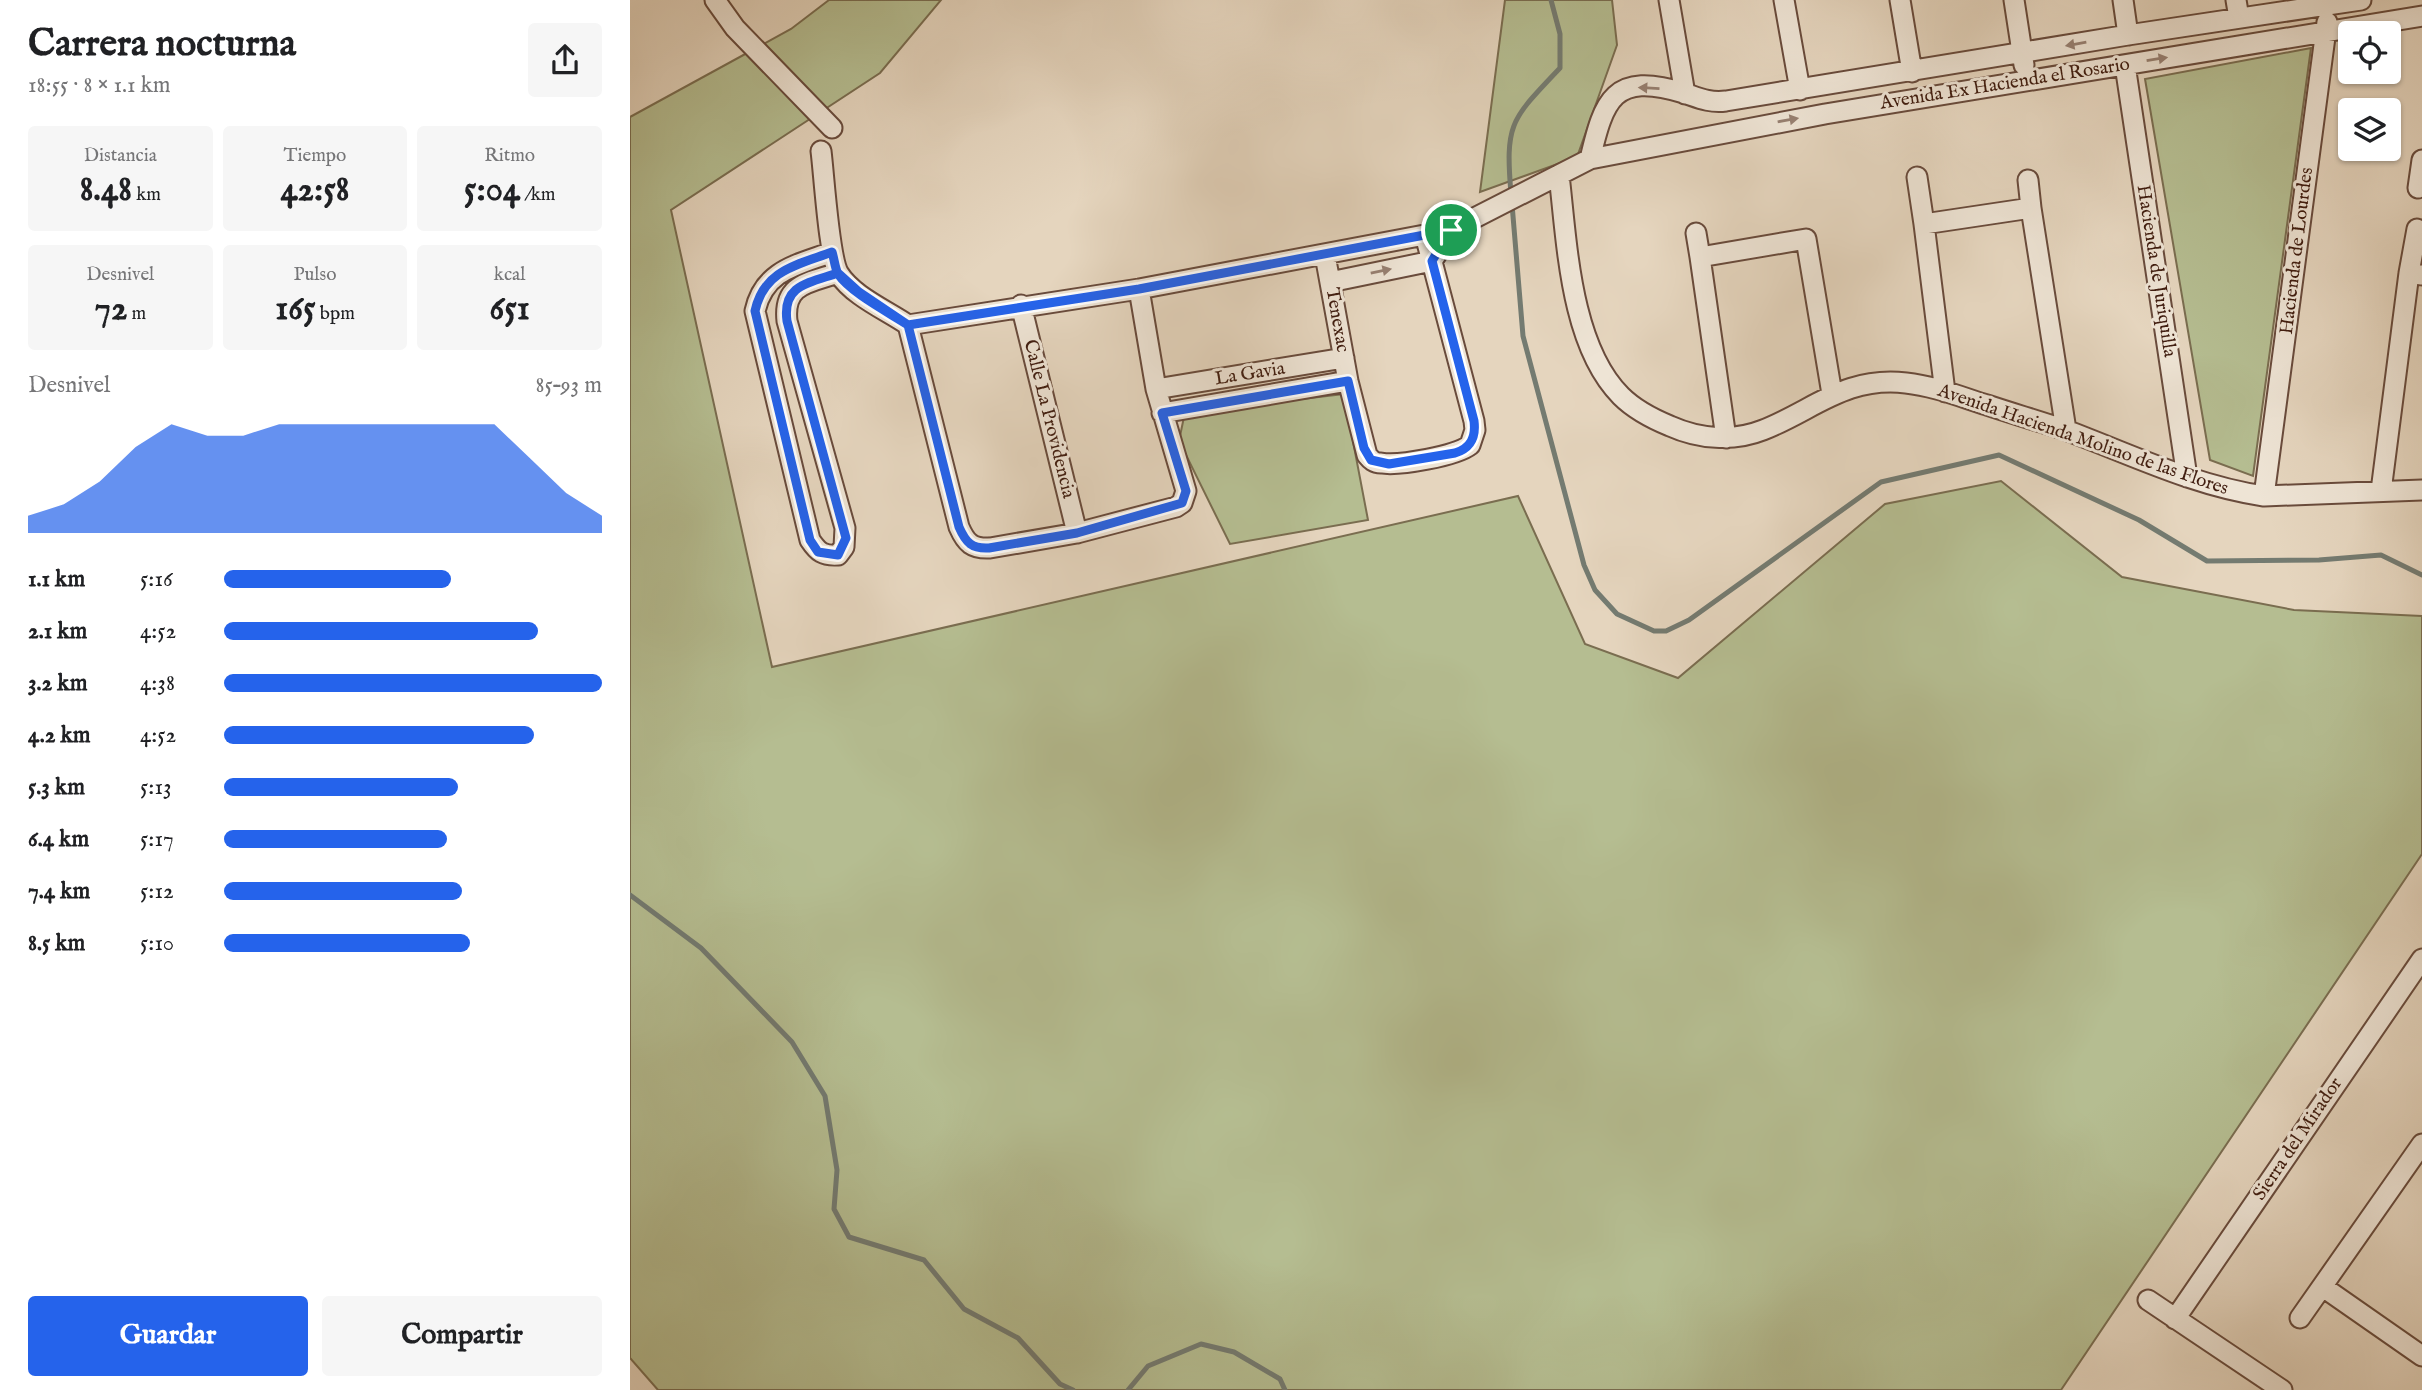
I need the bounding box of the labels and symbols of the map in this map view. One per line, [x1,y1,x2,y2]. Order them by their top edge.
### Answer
one-way arrow [2065,39,2087,50]
street label: Avenida Ex Hacienda el Rosario [1877,52,2132,116]
one-way arrow [2147,53,2169,64]
one-way arrow [1637,82,1659,93]
one-way arrow [1777,115,1799,126]
street label: Hacienda de Lourdes [2275,166,2319,336]
street label: Hacienda de Juriquilla [2131,183,2182,360]
pin [1421,200,1481,260]
one-way arrow [1370,266,1392,277]
street label: Tenexac [1320,286,1354,354]
street label: Calle La Providencia [1018,337,1081,502]
street label: La Gavia [1213,356,1288,391]
street label: Avenida Hacienda Molino de las Flores [1934,379,2231,501]
street label: Sierra del Mirador [2248,1073,2348,1205]

